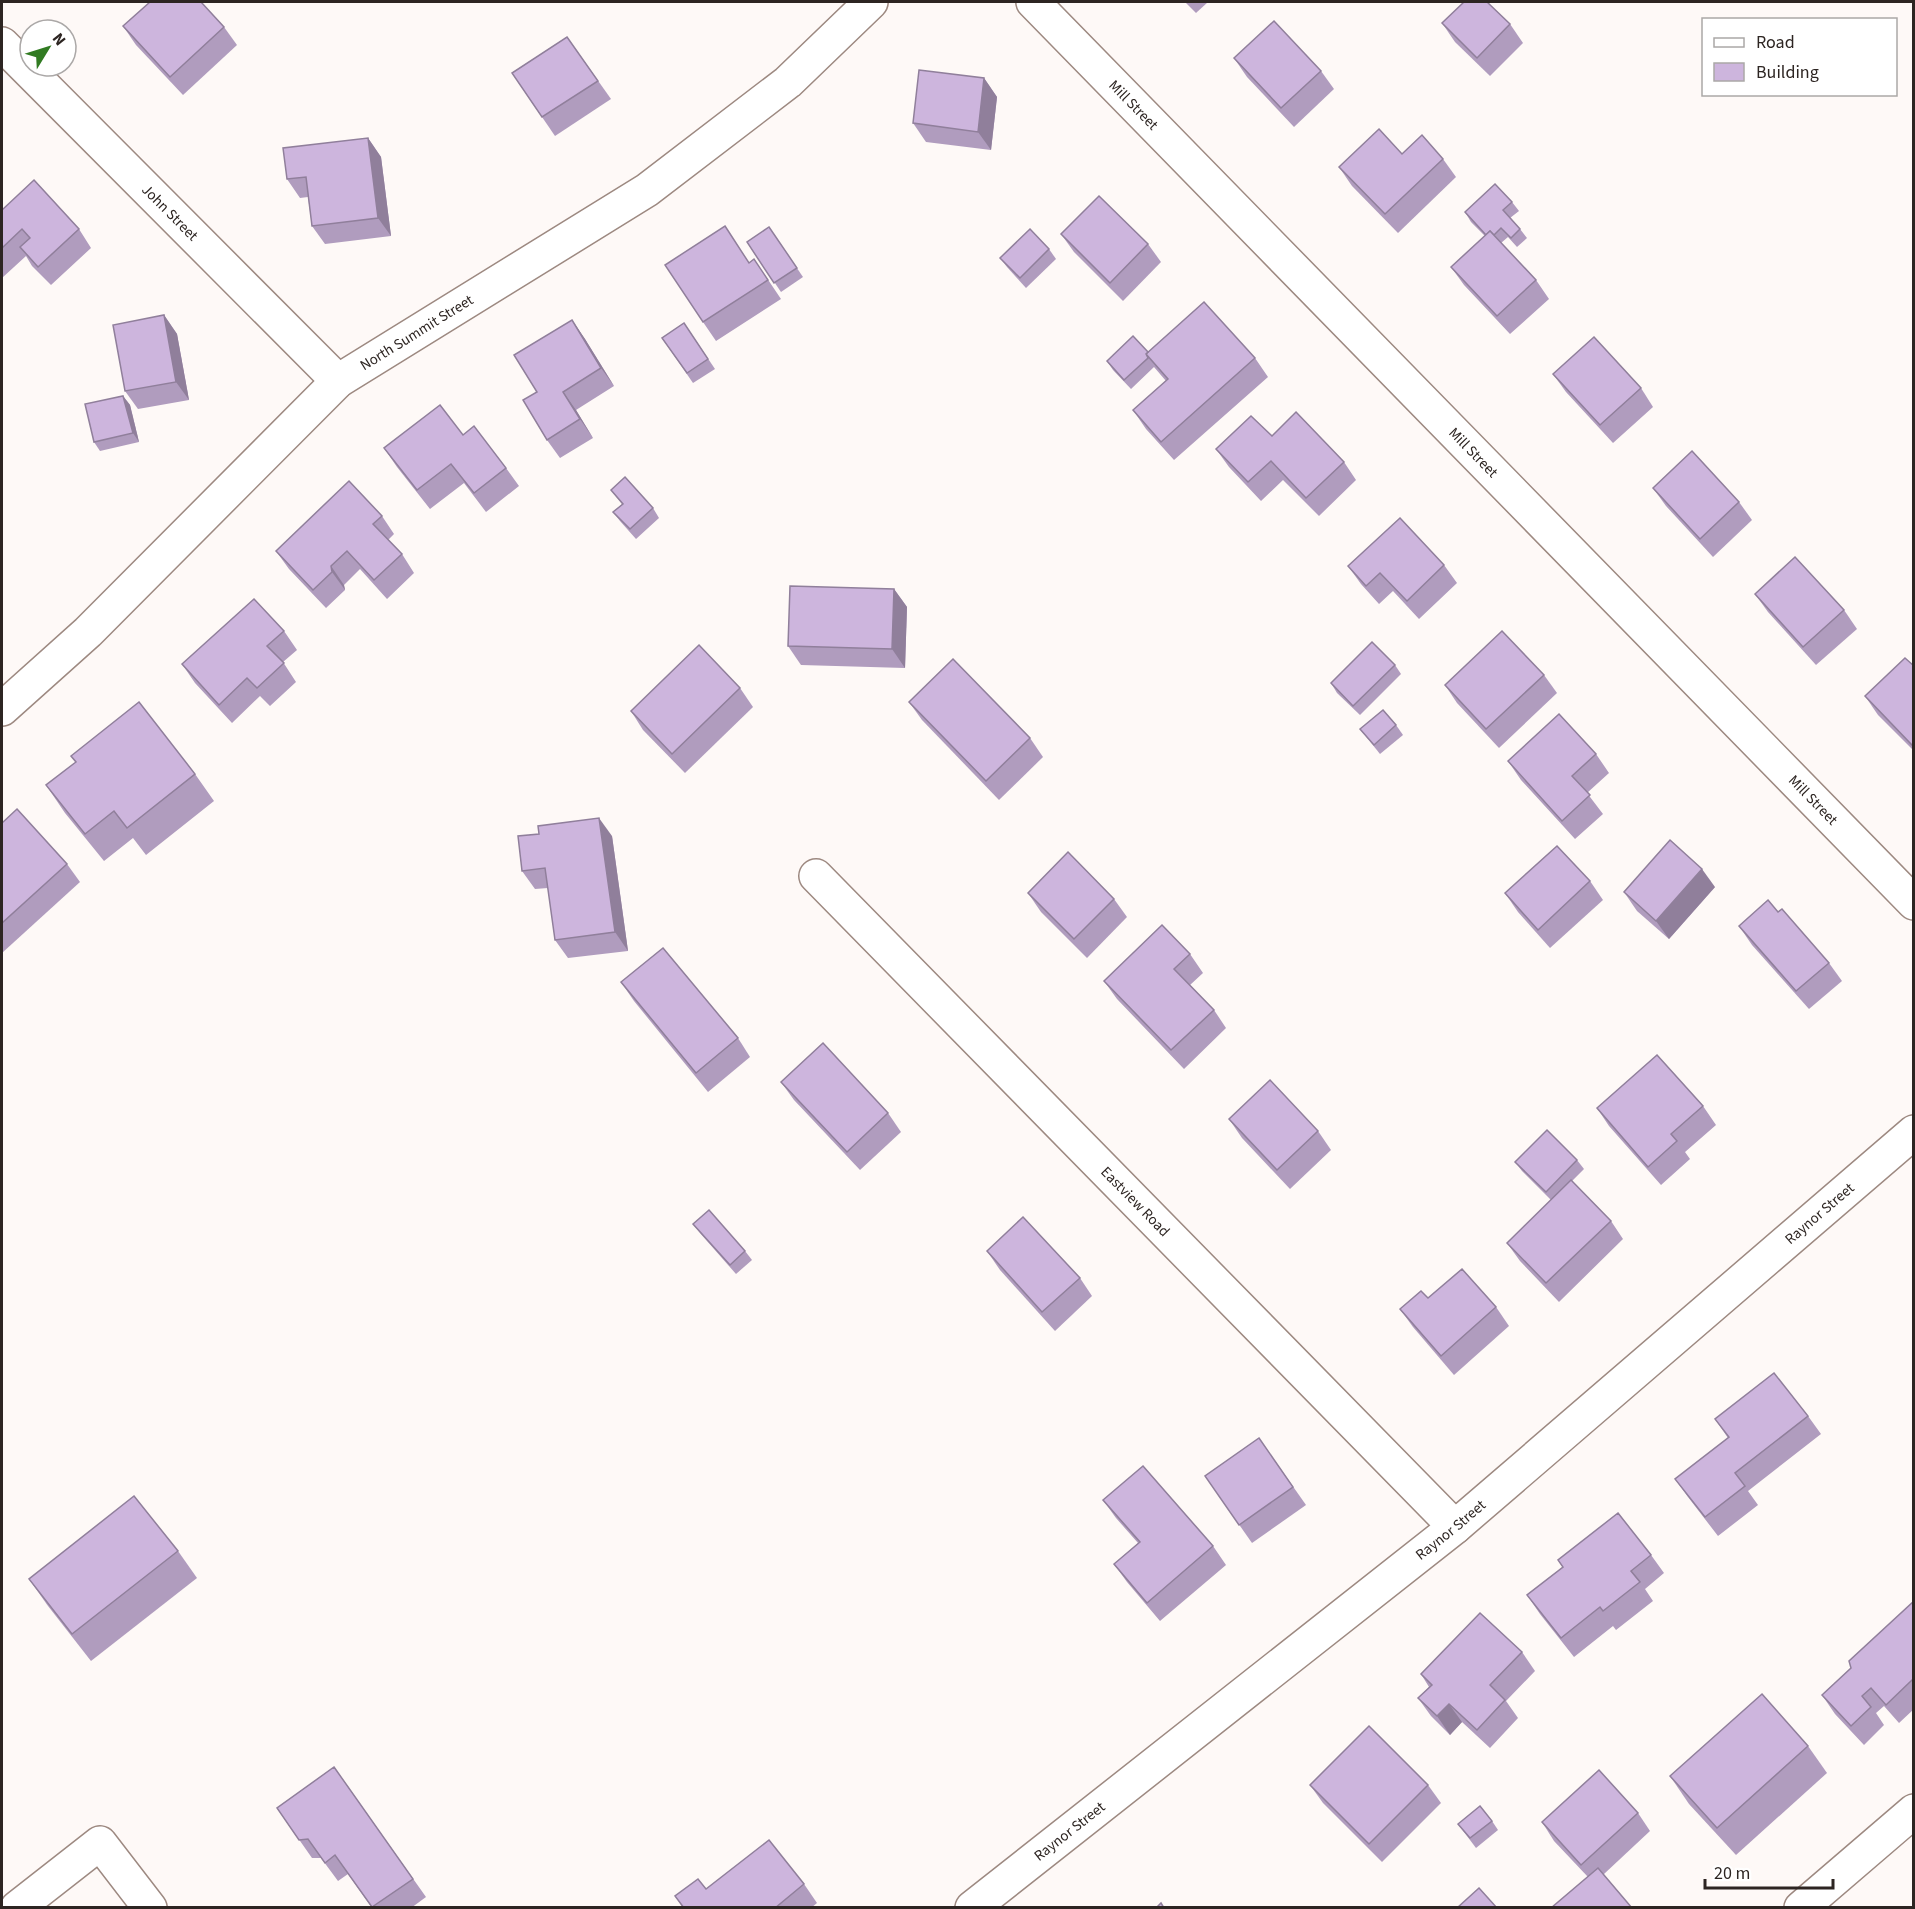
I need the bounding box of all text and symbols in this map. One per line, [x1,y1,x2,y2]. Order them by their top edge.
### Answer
north arrow [18,18,78,78]
legend [1702,18,1897,96]
text: N [47,28,71,50]
text: Road [1756,30,1795,55]
text: Building [1756,60,1819,85]
street label: Mill Street [1104,75,1163,135]
street label: John Street [137,180,203,246]
street label: North Summit Street [356,289,477,376]
street label: Mill Street [1444,423,1503,482]
street label: Mill Street [1784,770,1843,830]
street label: Eastview Road [1096,1162,1175,1241]
street label: Raynor Street [1780,1178,1859,1249]
street label: Raynor Street [1411,1495,1490,1565]
street label: Raynor Street [1029,1797,1109,1866]
scale bar [1705,1852,1832,1890]
text: 20 m [1714,1861,1750,1886]

